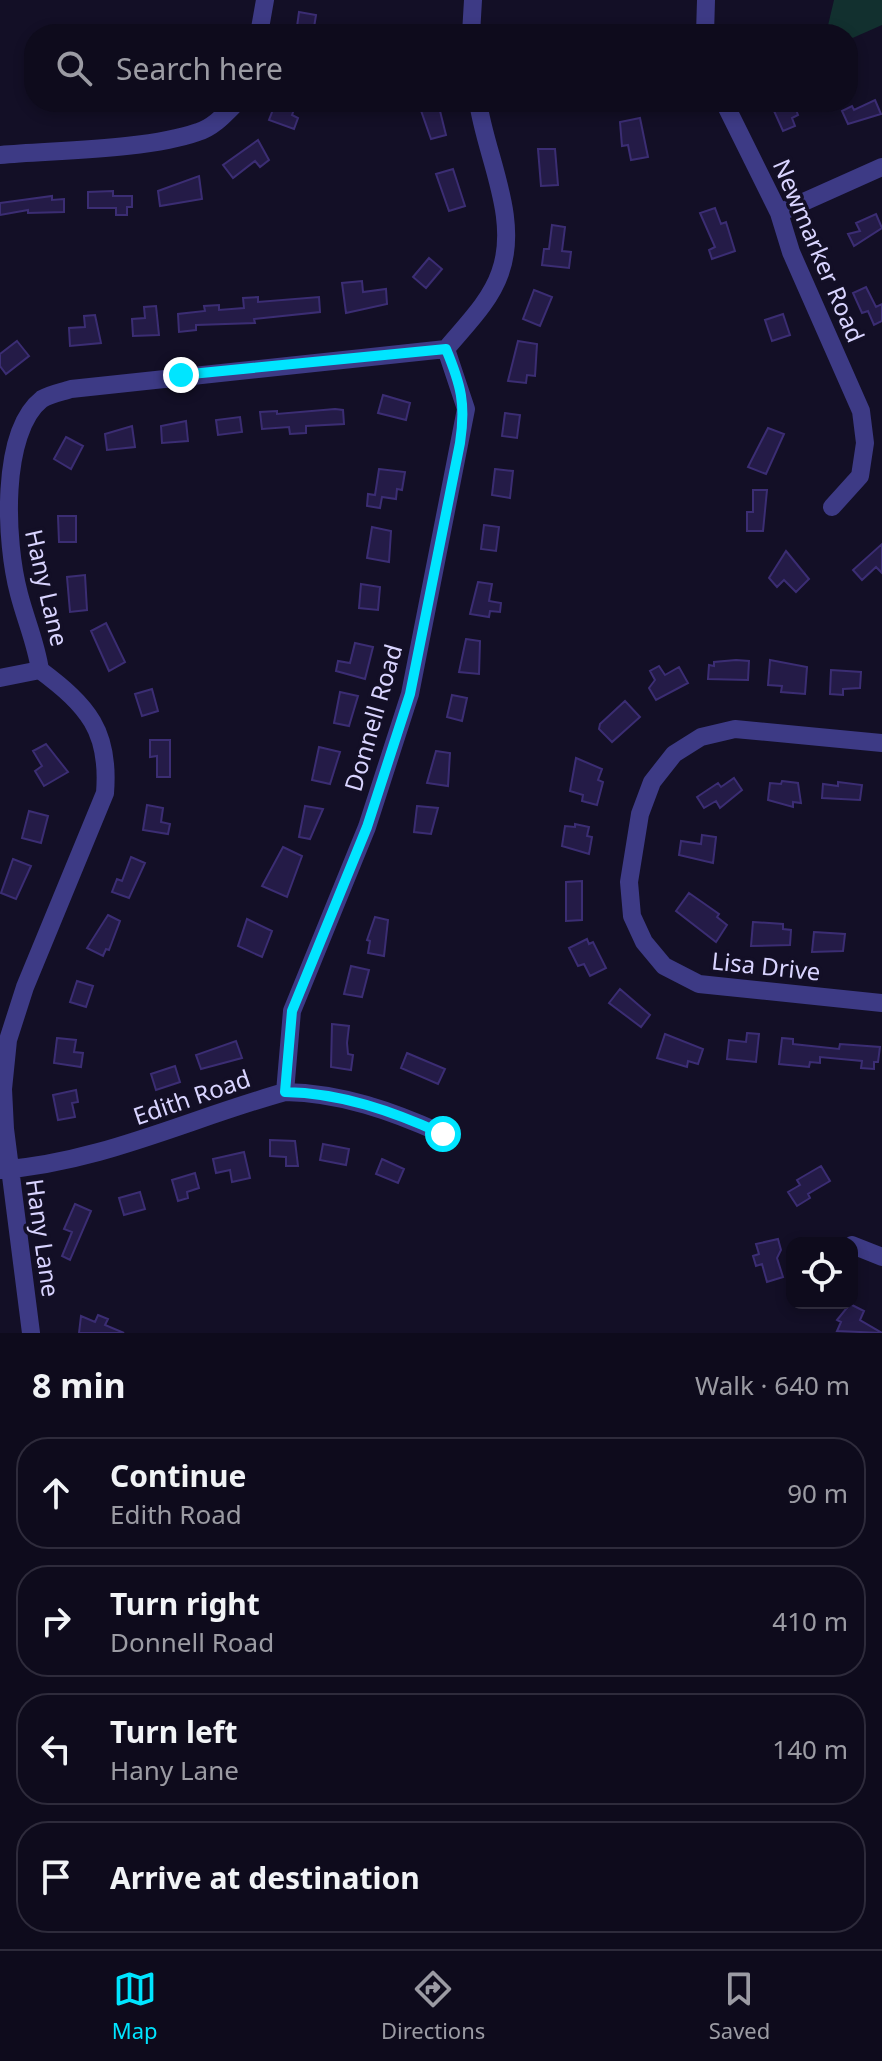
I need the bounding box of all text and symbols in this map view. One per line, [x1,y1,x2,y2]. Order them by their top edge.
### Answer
search box [24,24,858,112]
icon: search [52,46,96,90]
text: Search here [116,48,283,89]
street label: Newmarker Road [766,154,873,347]
route end [163,357,199,393]
street label: Hany Lane [18,526,77,649]
street label: Donnell Road [336,640,409,795]
street label: Lisa Drive [710,943,822,988]
street label: Edith Road [129,1061,254,1132]
route start [425,1116,461,1152]
street label: Hany Lane [19,1177,68,1299]
map controls [786,1237,858,1309]
button: locate [786,1237,858,1309]
text: 8 min [32,1362,126,1408]
text: Walk · 640 m [695,1367,850,1403]
text: Continue [110,1455,246,1496]
icon: ahead [34,1471,78,1515]
text: 90 m [787,1475,848,1511]
text: Edith Road [110,1496,242,1532]
text: Turn right [110,1583,260,1624]
icon: right [34,1599,78,1643]
text: 410 m [772,1603,848,1639]
text: Donnell Road [110,1624,274,1660]
text: Turn left [110,1711,238,1752]
icon: left [34,1727,78,1771]
text: 140 m [772,1731,848,1767]
text: Hany Lane [110,1752,239,1788]
icon: arrive [34,1855,78,1899]
text: Arrive at destination [110,1857,420,1898]
tab: Map [112,1967,158,2045]
tab: Directions [381,1967,485,2045]
tab: Saved [709,1967,770,2045]

